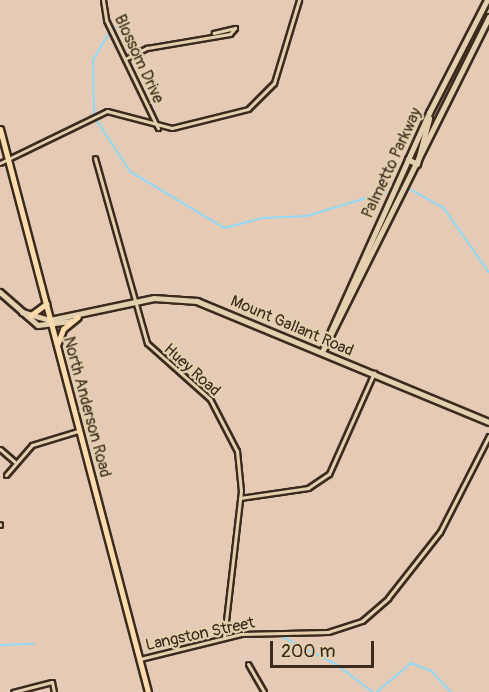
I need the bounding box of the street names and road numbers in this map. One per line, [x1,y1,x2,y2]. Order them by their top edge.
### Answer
street label: Blossom Drive [110,12,168,106]
street label: Palmetto Parkway [358,105,426,221]
street label: Mount Gallant Road [228,291,356,361]
street label: North Anderson Road [59,335,115,479]
street label: Huey Road [160,340,224,400]
street label: Langston Street [144,613,256,655]

